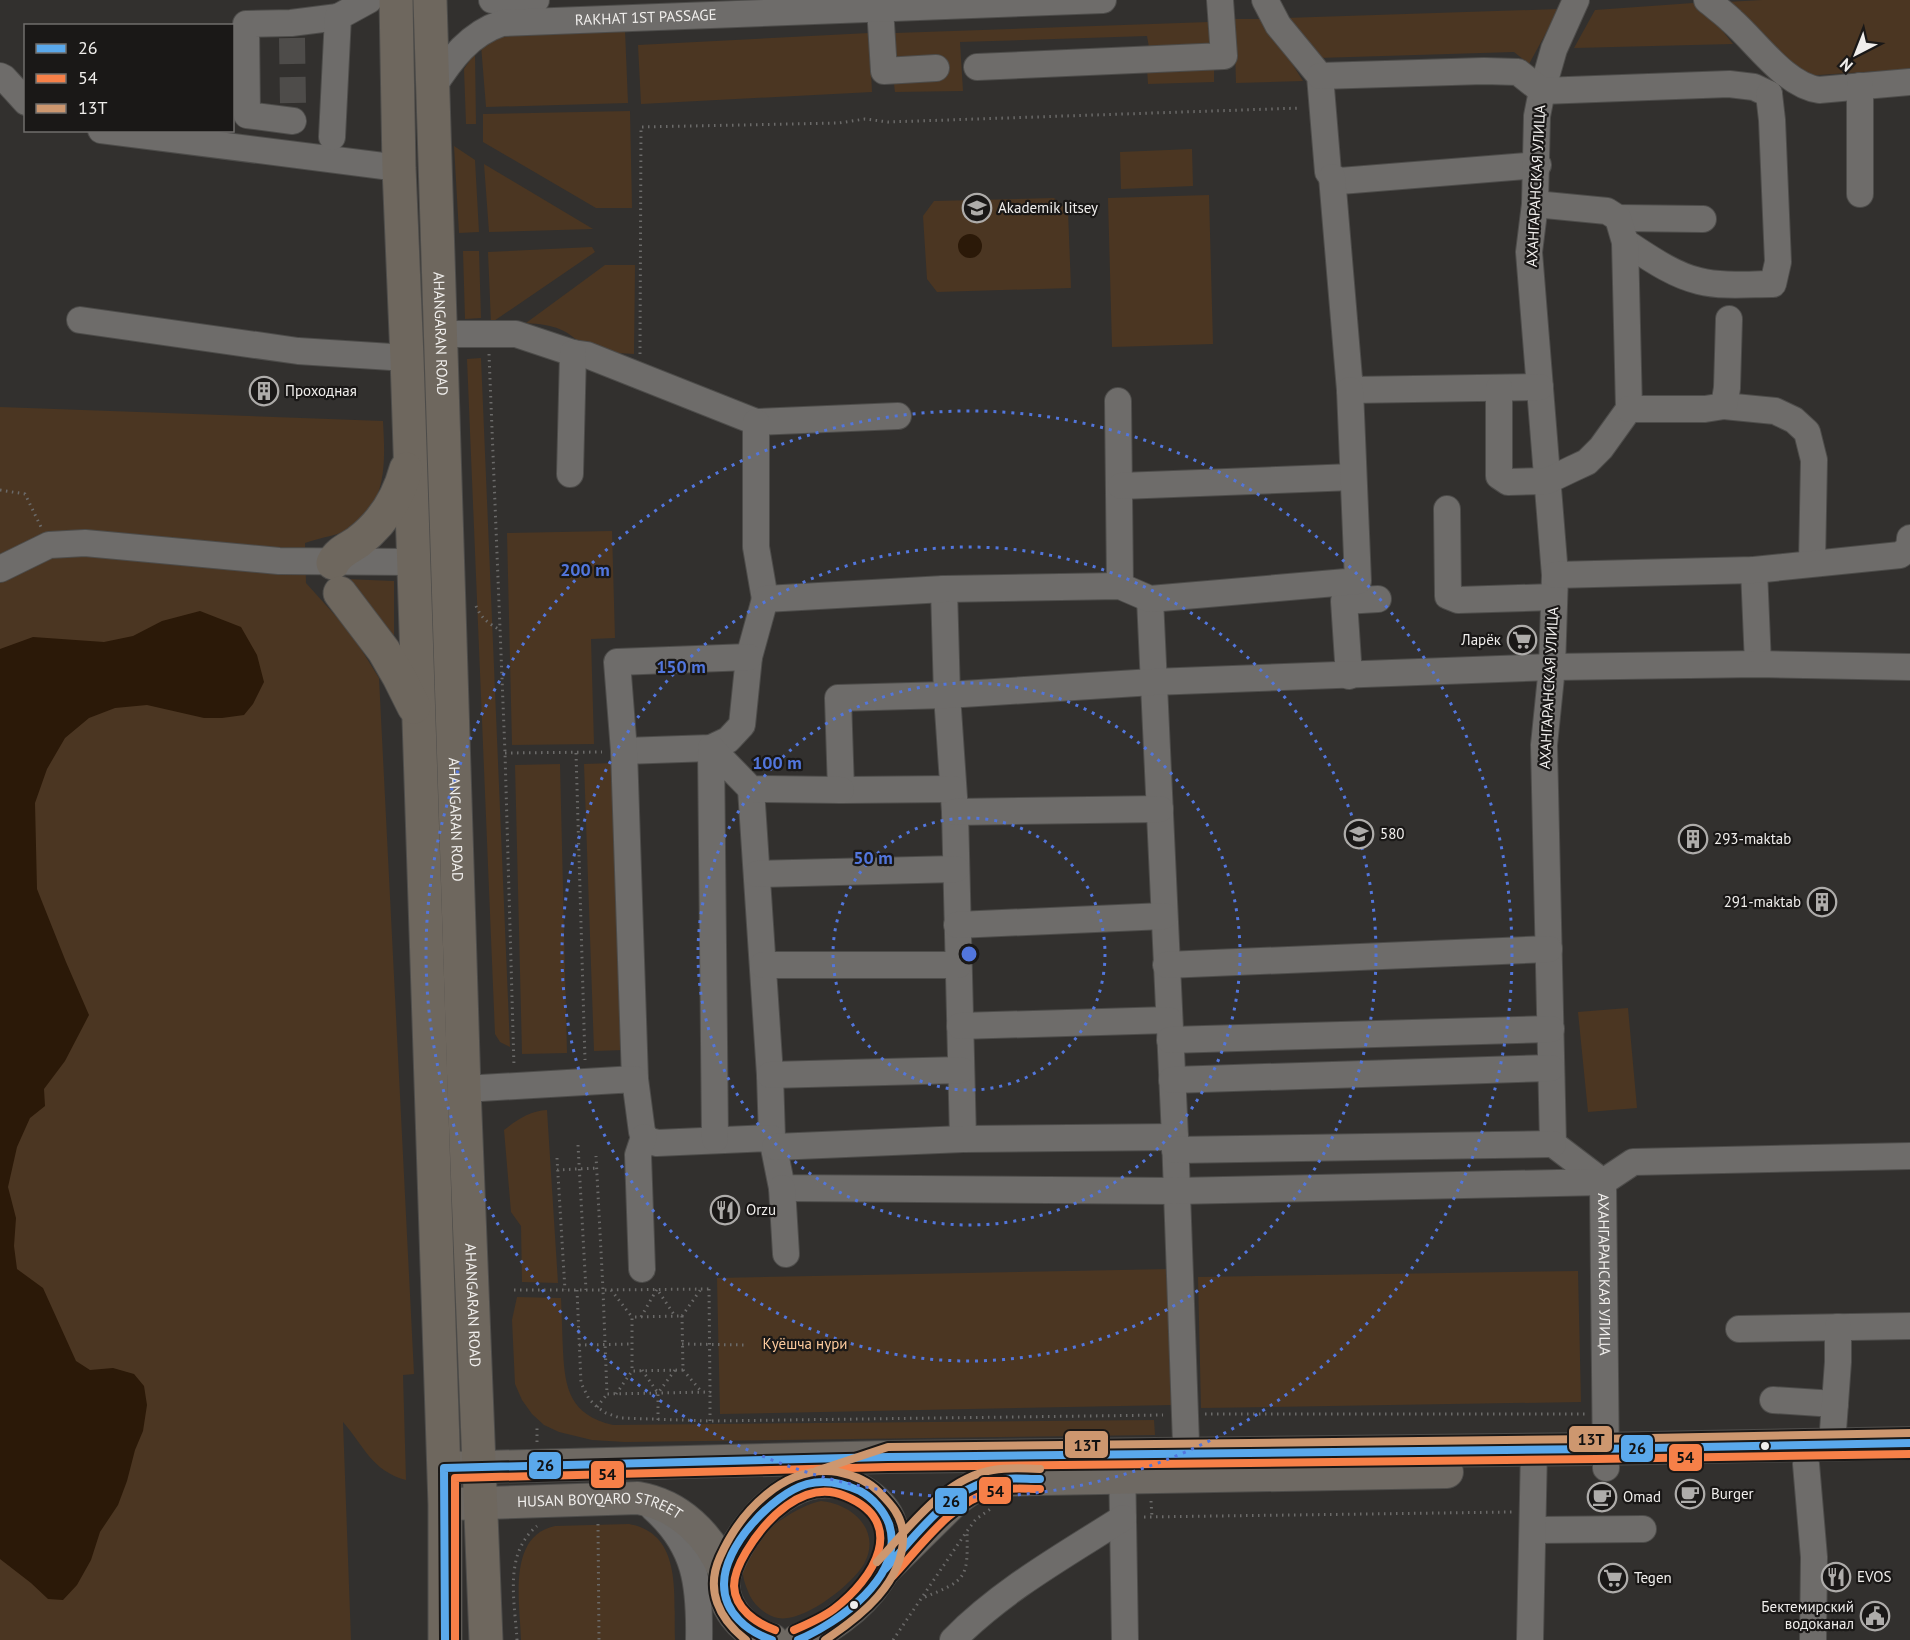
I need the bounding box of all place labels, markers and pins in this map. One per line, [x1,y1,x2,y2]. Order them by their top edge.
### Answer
school or university icon: Akademik litsey [961,192,993,224]
place label: Akademik litsey [998,198,1098,217]
building icon: Проходная [248,375,280,407]
place label: Проходная [285,381,357,400]
supermarket icon: Ларёк [1506,624,1538,656]
place label: Ларёк [1460,630,1502,649]
school or university icon: 580 [1343,818,1375,850]
building icon: 293-maktab [1677,823,1709,855]
place label: 580 [1380,824,1405,843]
place label: 293-maktab [1714,829,1791,848]
building icon: 291-maktab [1806,886,1838,918]
place label: 291-maktab [1724,892,1801,911]
centre of rings [959,944,979,964]
restaurant icon: Orzu [709,1194,741,1226]
place label: Orzu [746,1200,776,1219]
unlabelled marker [1759,1440,1771,1452]
cafe icon: Burger [1674,1478,1706,1510]
cafe icon: Omad [1586,1481,1618,1513]
place label: Burger [1711,1484,1754,1503]
place label: Omad [1623,1487,1661,1506]
restaurant icon: EVOS [1820,1561,1852,1593]
supermarket icon: Tegen [1597,1562,1629,1594]
place label: EVOS [1857,1567,1891,1586]
place label: Tegen [1634,1568,1672,1587]
place label: Бектемирский водоканал [1761,1597,1854,1633]
unlabelled marker [848,1599,860,1611]
public building icon: Бектемирский водоканал [1859,1600,1891,1632]

